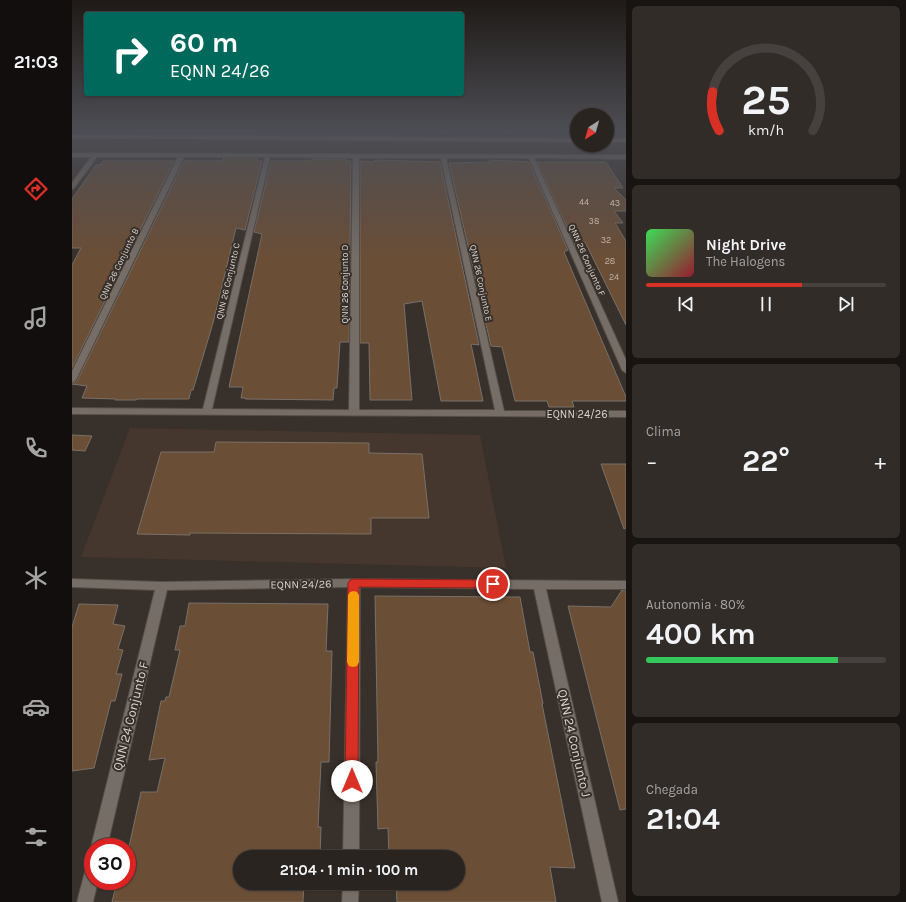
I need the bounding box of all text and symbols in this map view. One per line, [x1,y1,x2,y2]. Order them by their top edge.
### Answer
text: 60 m [170,26,238,59]
icon: right [104,28,156,80]
text: 21:03 [14,51,58,73]
text: EQNN 24/26 [170,60,270,82]
text: 25 [741,75,791,123]
north arrow [570,108,614,152]
map controls [570,108,614,152]
text: km/h [748,121,784,138]
icon: directions [22,175,50,203]
house number: 44 [579,197,589,207]
house number: 43 [610,198,620,208]
house number: 38 [589,216,600,226]
street label: QNN 26 Conjunto F [567,223,607,298]
street label: QNN 26 Conjunto B [97,227,141,301]
house number: 32 [601,235,611,245]
text: Night Drive [706,236,786,254]
street label: QNN 26 Conjunto C [214,241,242,320]
street label: QNN 26 Conjunto E [468,244,494,322]
street label: QNN 26 Conjunto D [340,245,350,323]
text: The Halogens [706,254,785,269]
house number: 28 [605,256,616,266]
house number: 24 [609,272,619,282]
icon: previous [675,293,697,315]
icon: pause [755,293,777,315]
icon: next [835,293,857,315]
icon: music [22,304,50,332]
street label: EQNN 24/26 [547,408,607,421]
text: Clima [646,424,681,439]
icon: phone [22,434,50,462]
text: 22° [742,443,790,479]
text: − [646,449,658,475]
text: + [874,449,886,475]
icon: climate [22,564,50,592]
pin [476,567,510,601]
icon: arrive [482,573,504,595]
street label: EQNN 24/26 [270,577,332,592]
text: Autonomia · 80% [646,597,745,612]
text: 400 km [646,616,756,652]
street label: QNN 24 Conjunto F [110,660,151,772]
street label: QNN 24 Conjunto J [555,688,594,799]
icon: car [22,693,50,721]
position arrow [331,760,373,802]
text: Chegada [646,782,698,797]
text: 21:04 [646,801,720,837]
icon: filters [22,823,50,851]
speed limit sign: 30 [84,838,136,890]
text: 21:04 · 1 min · 100 m [280,861,418,879]

